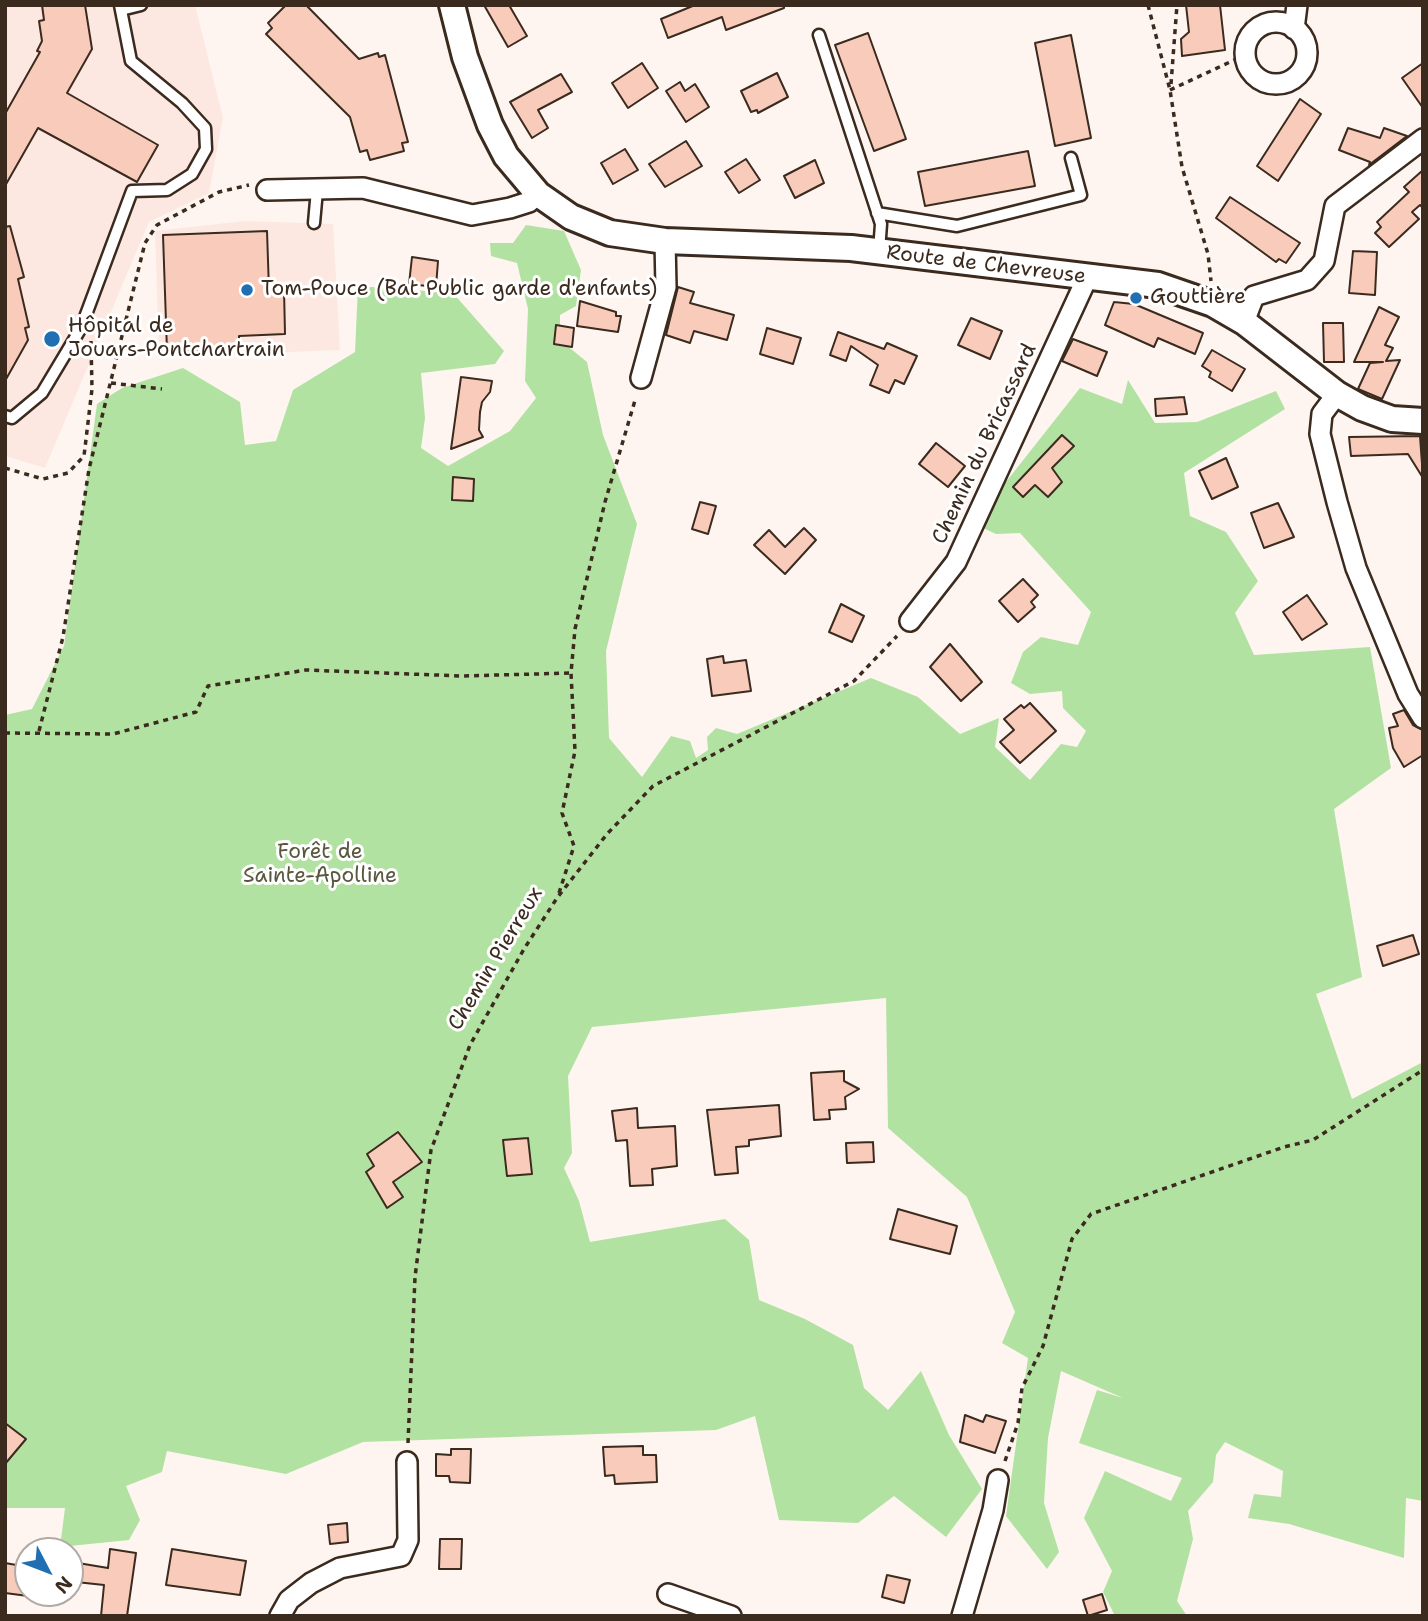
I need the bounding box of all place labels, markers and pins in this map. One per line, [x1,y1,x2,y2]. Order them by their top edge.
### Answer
place label: Tom-Pouce (Bat Public garde d'enfants) [261,277,657,303]
marker: Tom-Pouce (Bat Public garde d'enfants) [239,282,255,298]
place label: Gouttière [1150,285,1246,311]
marker: Gouttière [1128,290,1144,306]
place label: Hôpital de Jouars-Pontchartrain [68,314,285,364]
marker: Hôpital de Jouars-Pontchartrain [42,329,62,349]

